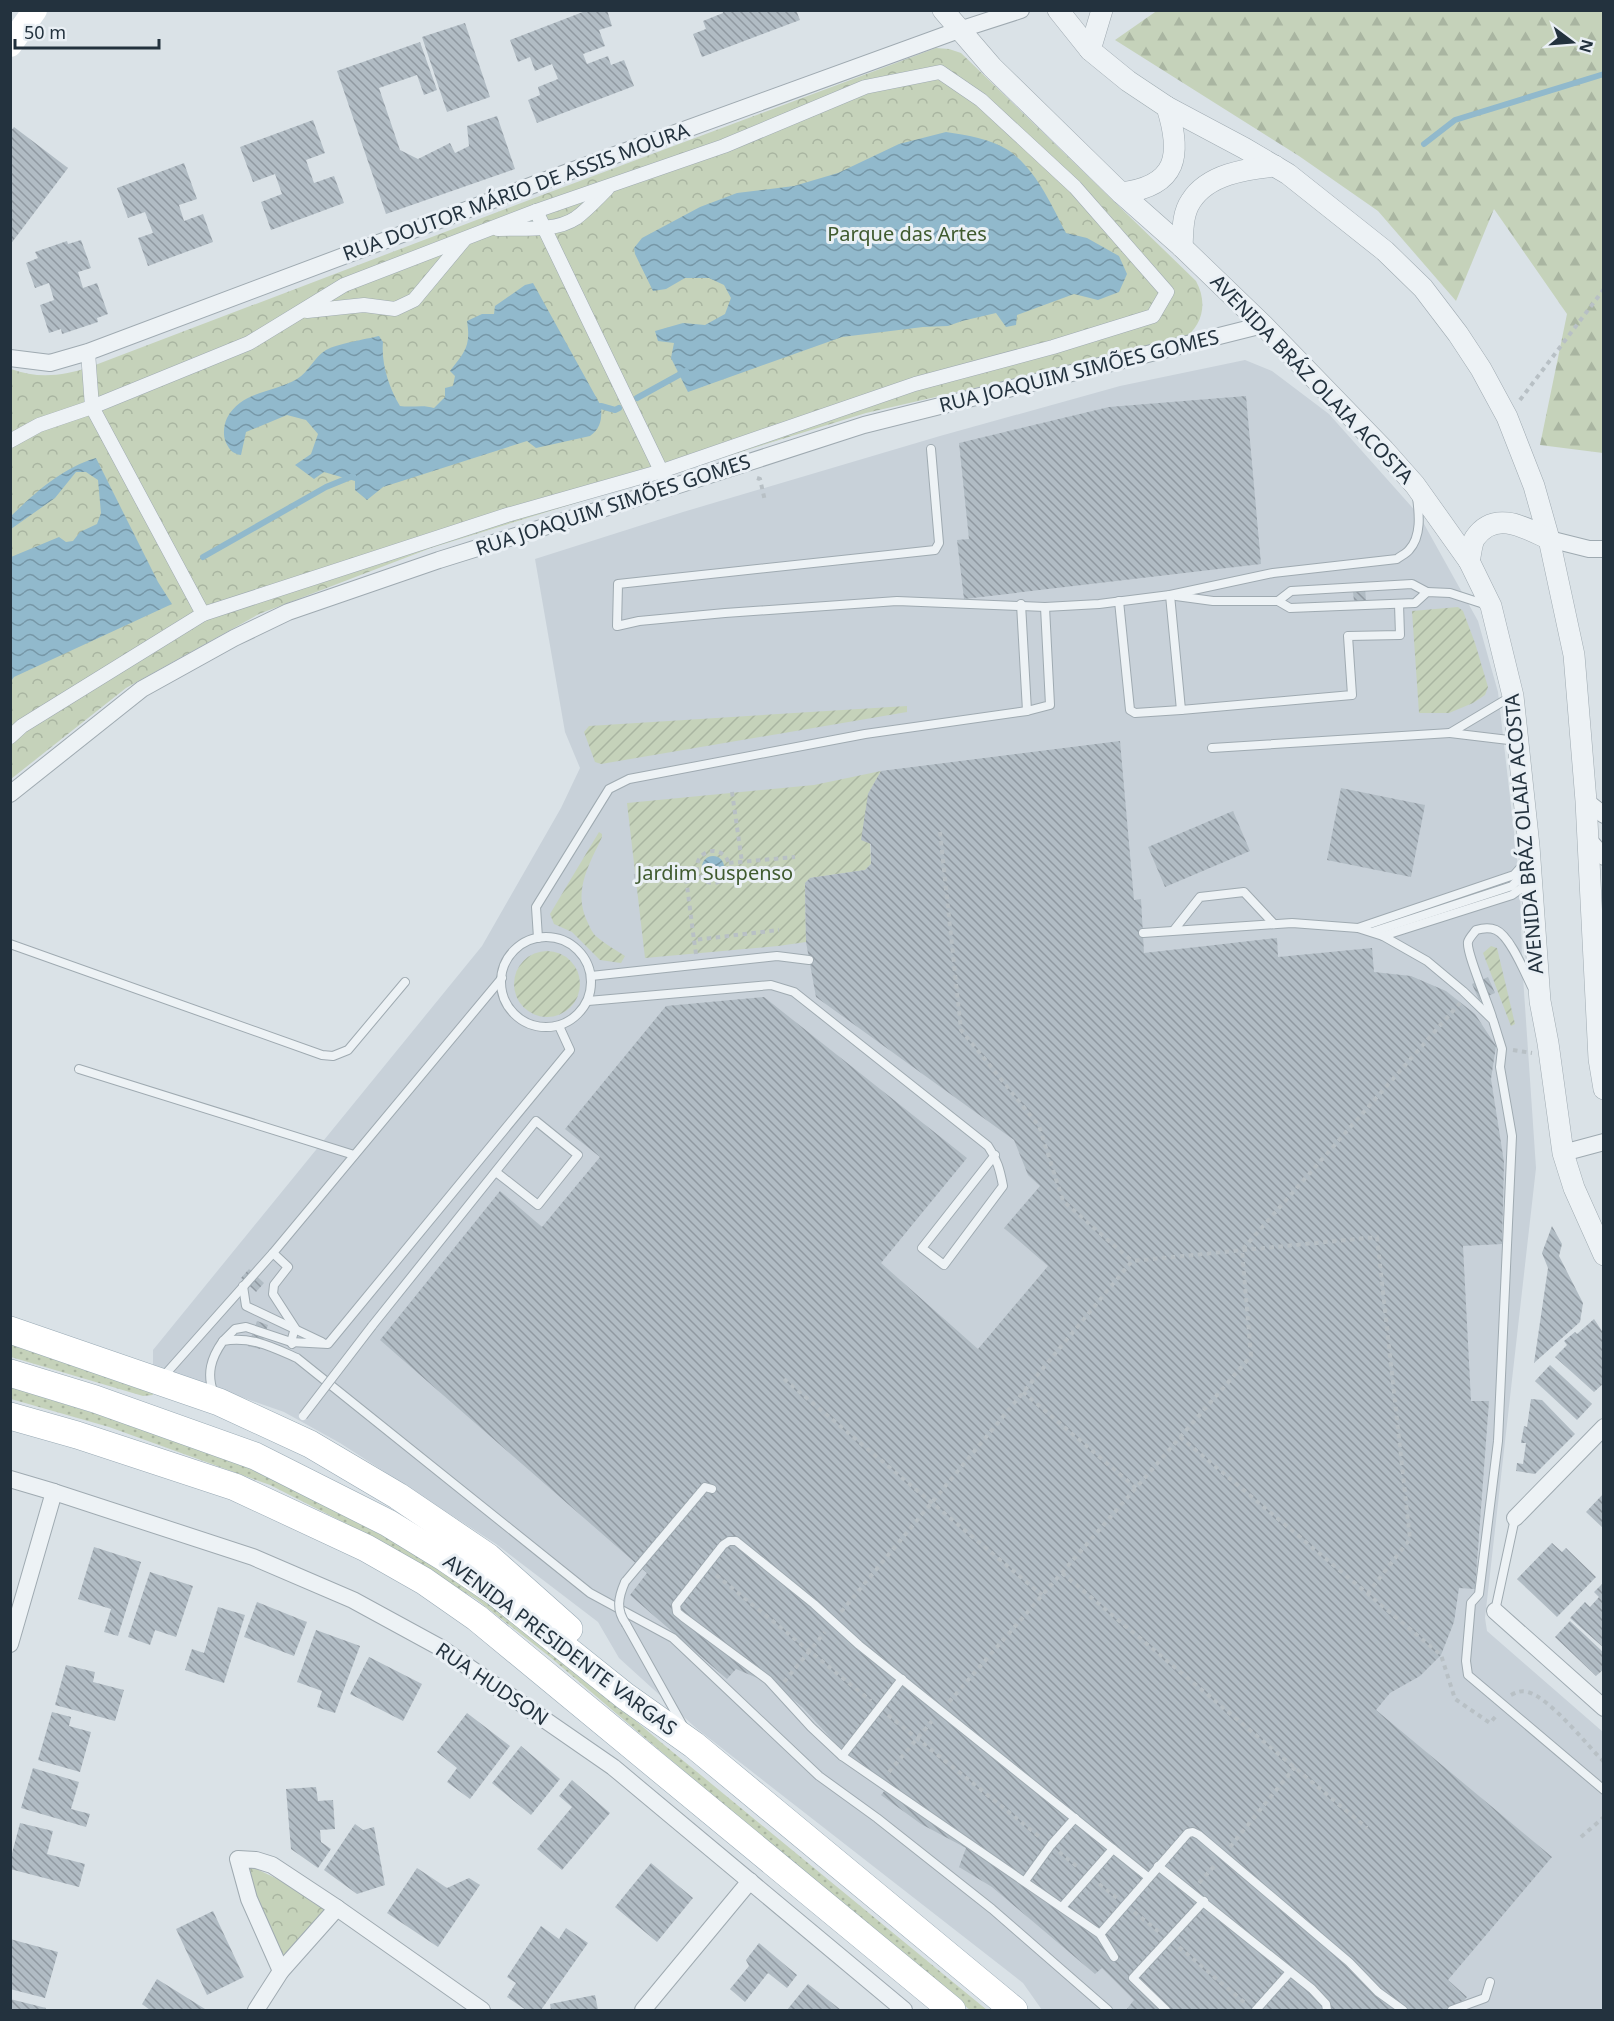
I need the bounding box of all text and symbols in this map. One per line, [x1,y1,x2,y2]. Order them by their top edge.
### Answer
scale bar [15,12,159,50]
north arrow [1542,12,1602,72]
text: 50 m [24,20,66,44]
text: N [1574,37,1599,55]
street label: RUA DOUTOR MÁRIO DE ASSIS MOURA [339,116,693,267]
park label: Parque das Artes [827,220,987,247]
street label: AVENIDA BRÁZ OLAIA ACOSTA [1205,268,1420,489]
street label: RUA JOAQUIM SIMÕES GOMES [936,323,1222,418]
street label: RUA JOAQUIM SIMÕES GOMES [472,447,754,562]
street label: AVENIDA BRÁZ OLAIA ACOSTA [1498,692,1549,975]
park label: Jardim Suspenso [635,859,793,886]
street label: AVENIDA PRESIDENTE VARGAS [438,1548,683,1741]
street label: RUA HUDSON [431,1636,554,1731]

